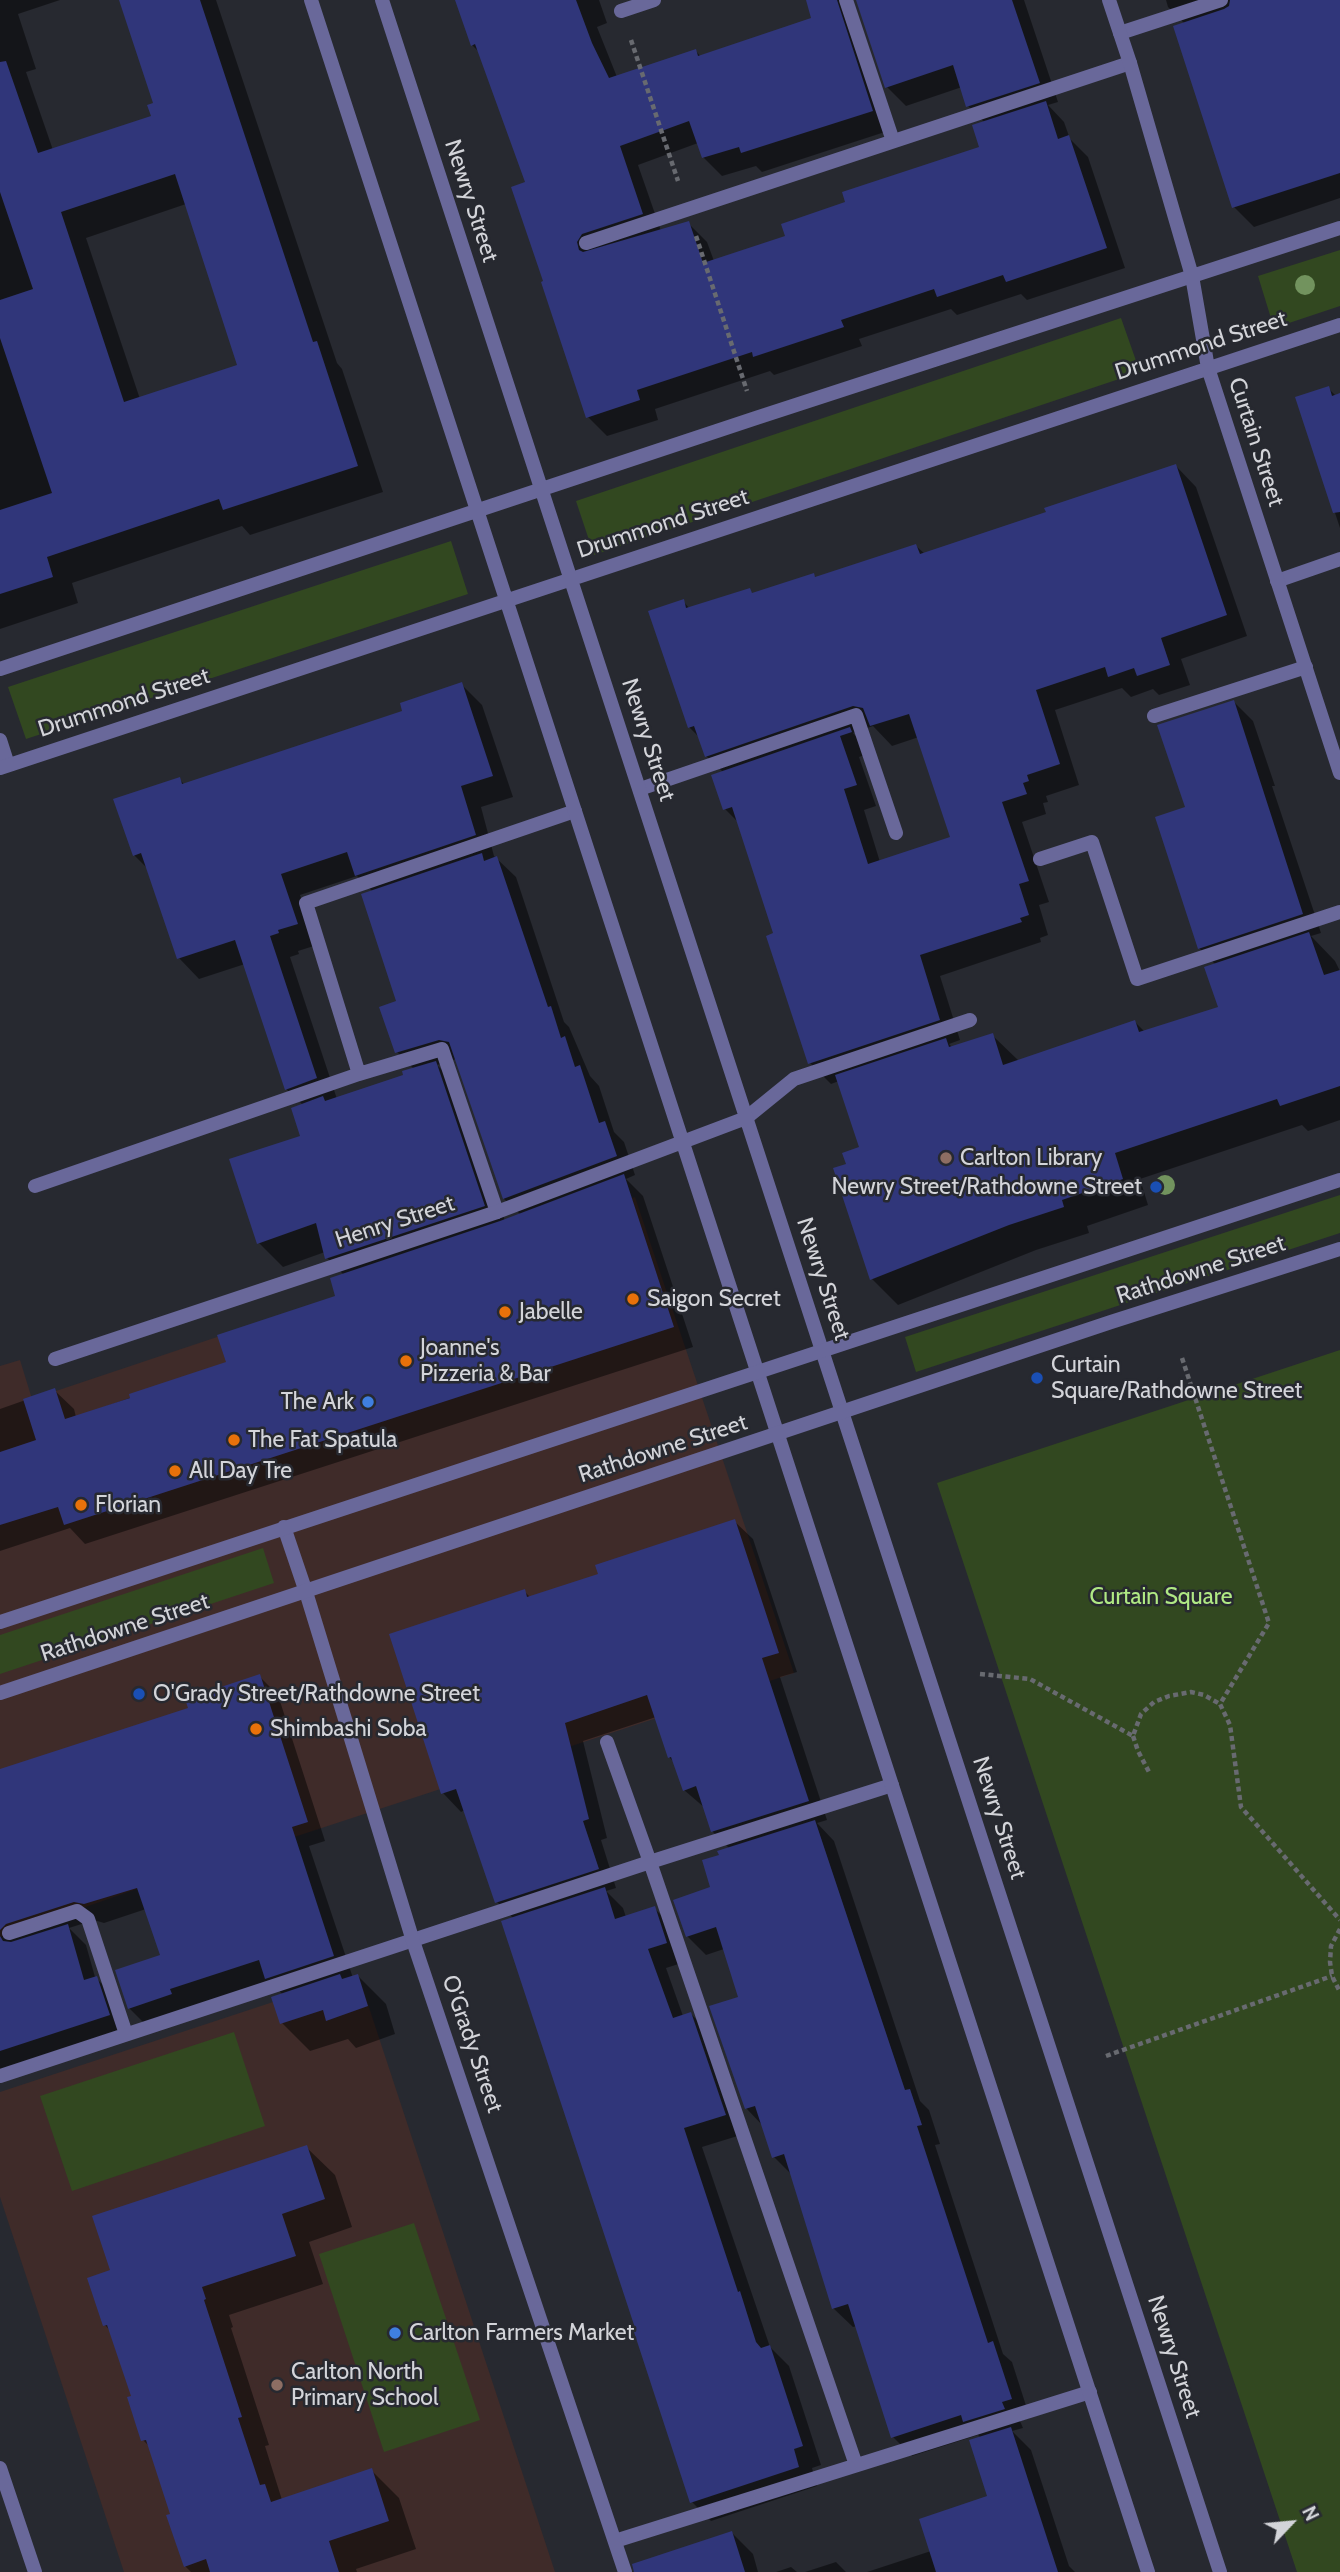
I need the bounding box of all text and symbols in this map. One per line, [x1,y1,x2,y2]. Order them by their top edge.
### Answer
street label: Newry Street [438,136,504,266]
street label: Drummond Street [1112,305,1290,387]
street label: Curtain Street [1222,374,1290,510]
street label: Drummond Street [574,483,752,565]
street label: Drummond Street [35,662,213,744]
street label: Newry Street [615,675,681,805]
place label: Carlton Library [960,1144,1102,1172]
marker: Carlton Library [938,1150,954,1166]
place label: Newry Street/Rathdowne Street [831,1173,1142,1201]
marker: Newry Street/Rathdowne Street [1148,1179,1164,1195]
street label: Henry Street [332,1190,458,1254]
street label: Newry Street [790,1214,856,1344]
street label: Rathdowne Street [1113,1230,1289,1310]
place label: Saigon Secret [647,1285,781,1313]
marker: Saigon Secret [625,1291,641,1307]
place label: Jabelle [519,1298,583,1326]
marker: Jabelle [497,1304,513,1320]
place label: Joanne's Pizzeria & Bar [420,1334,551,1388]
place label: Curtain Square/Rathdowne Street [1051,1351,1302,1405]
marker: Joanne's Pizzeria & Bar [398,1353,414,1369]
marker: Curtain Square/Rathdowne Street [1029,1370,1045,1386]
place label: The Ark [281,1388,354,1416]
marker: The Ark [360,1394,376,1410]
street label: Rathdowne Street [575,1409,751,1489]
place label: The Fat Spatula [248,1426,397,1454]
marker: The Fat Spatula [226,1432,242,1448]
place label: All Day Tre [189,1457,292,1485]
marker: All Day Tre [167,1463,183,1479]
place label: Florian [95,1491,161,1519]
marker: Florian [73,1497,89,1513]
park label: Curtain Square [1090,1583,1232,1611]
street label: Rathdowne Street [37,1588,213,1668]
place label: O'Grady Street/Rathdowne Street [153,1680,480,1708]
marker: O'Grady Street/Rathdowne Street [131,1686,147,1702]
place label: Shimbashi Soba [270,1715,427,1743]
marker: Shimbashi Soba [248,1721,264,1737]
street label: Newry Street [966,1753,1032,1883]
street label: O'Grady Street [436,1972,508,2116]
street label: Newry Street [1141,2292,1207,2422]
place label: Carlton Farmers Market [409,2319,634,2347]
marker: Carlton Farmers Market [387,2325,403,2341]
place label: Carlton North Primary School [291,2358,438,2412]
marker: Carlton North Primary School [269,2377,285,2393]
north arrow [1256,2488,1326,2558]
text: N [1297,2502,1324,2525]

